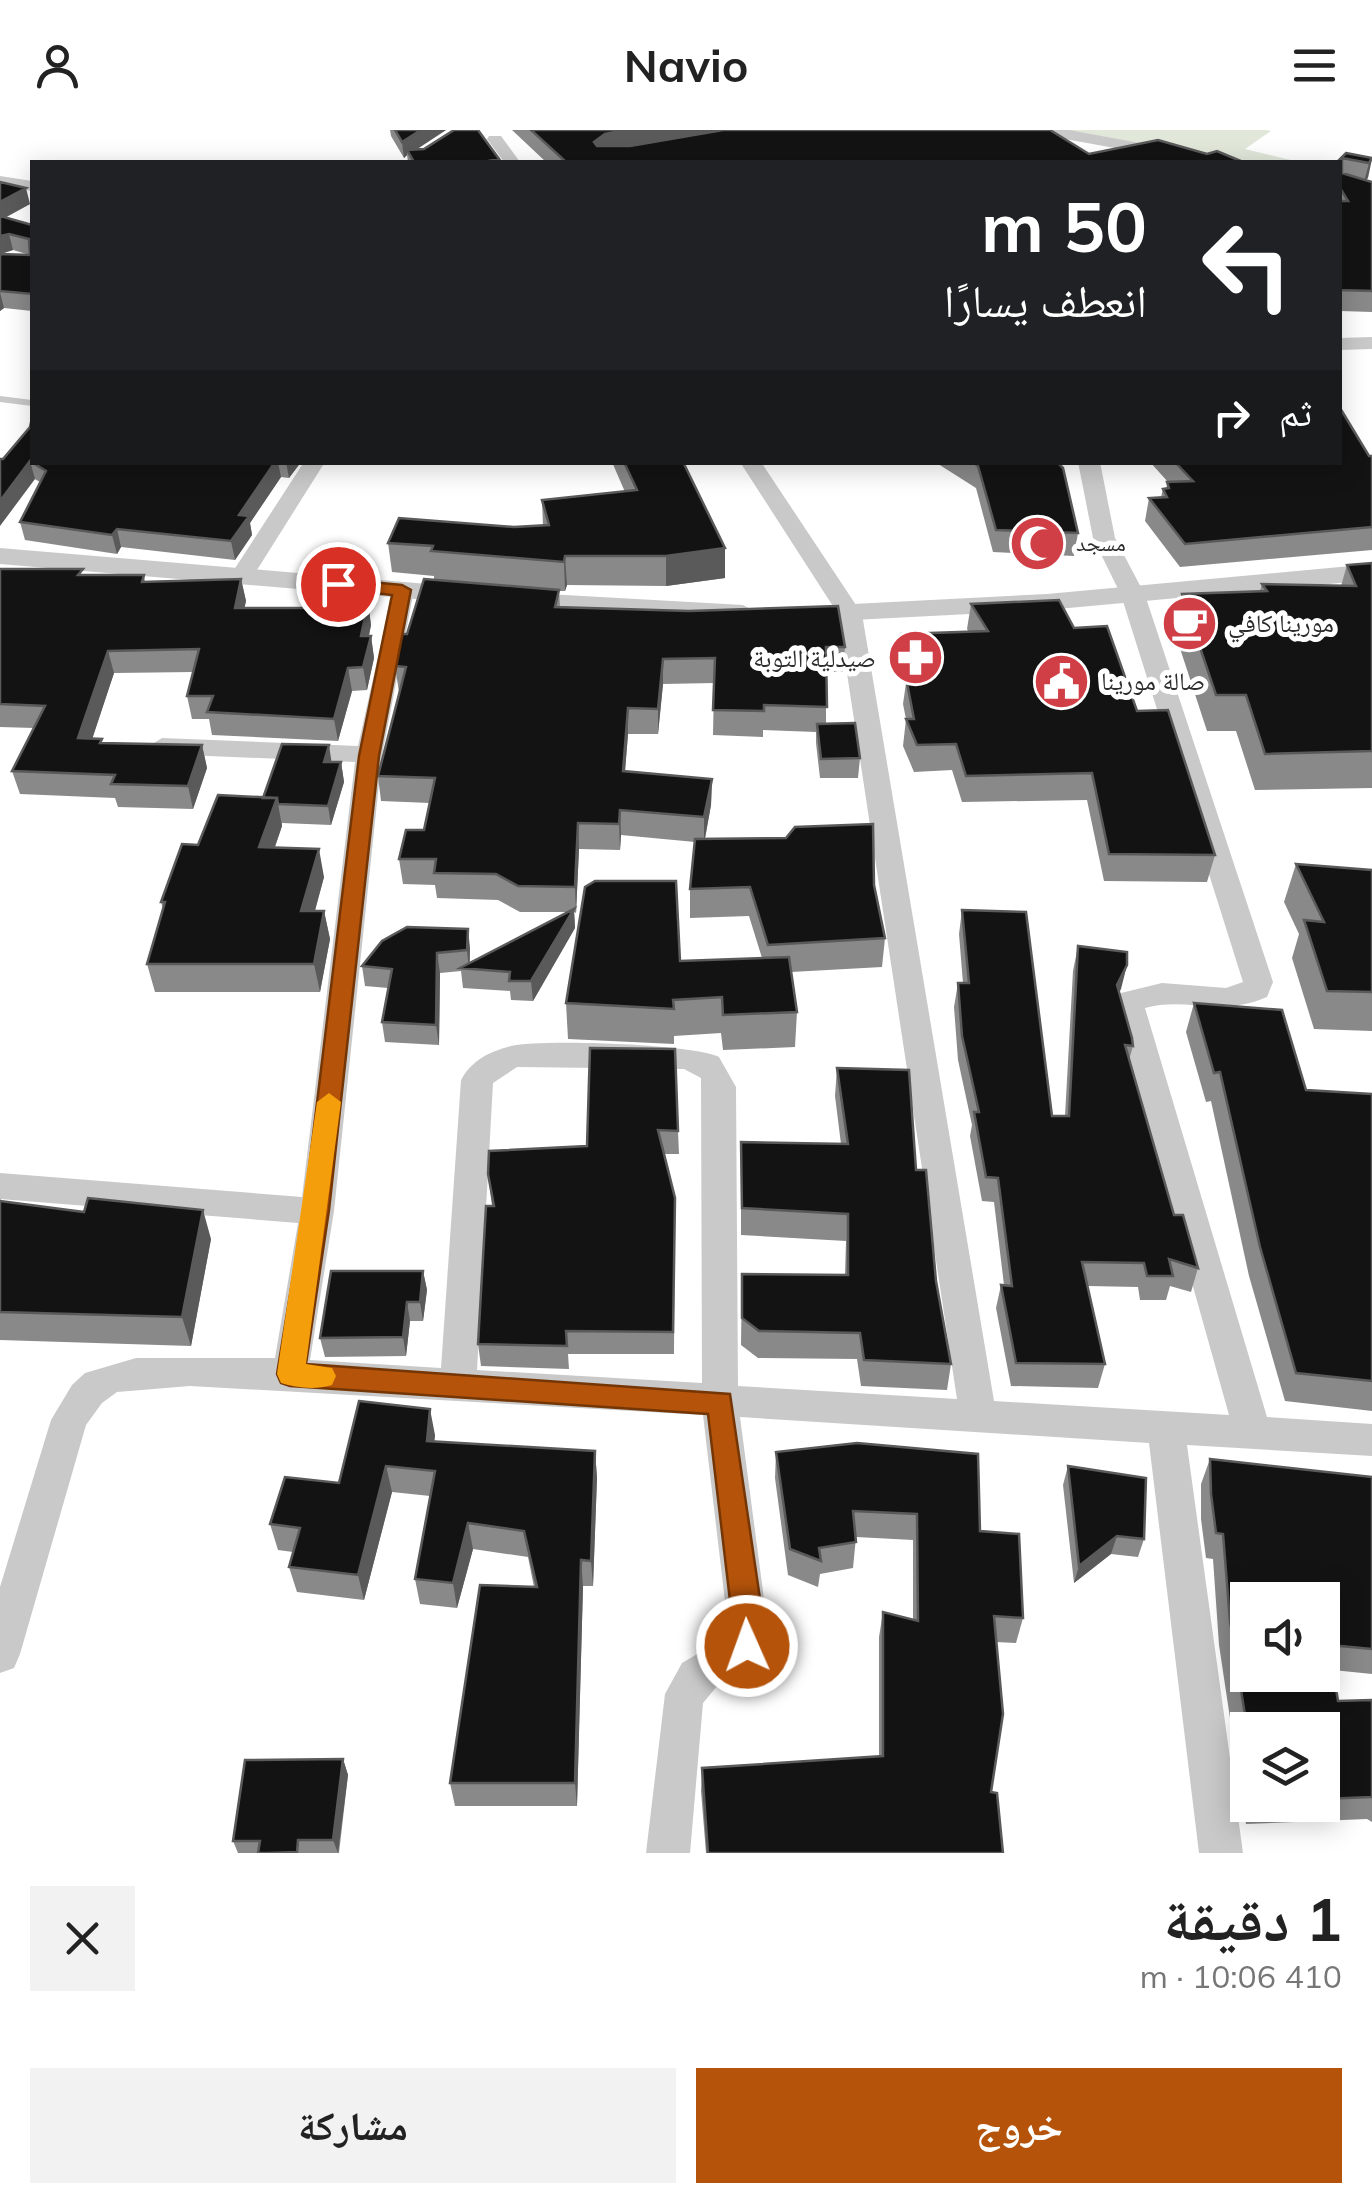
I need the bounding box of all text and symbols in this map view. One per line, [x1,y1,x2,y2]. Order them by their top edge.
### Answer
text: Navio [624,37,748,93]
icon: person [30,38,85,93]
icon: menu [1287,38,1342,93]
text: 50 m [981,182,1147,270]
icon: left [1182,200,1312,330]
text: انعطف يسارًا [944,272,1147,328]
text: ثم [1279,388,1312,436]
icon: right [1204,390,1259,445]
mosque icon: مسجد [1007,513,1067,573]
place label: مسجد [1076,529,1126,557]
pin [296,542,381,627]
icon: arrive [311,557,366,612]
cafe icon: مورينا كافي [1159,593,1219,653]
place label: مورينا كافي [1228,607,1334,643]
pharmacy icon: صيدلية التوبة [885,628,945,688]
place label: صيدلية التوبة [753,642,876,673]
public building icon: صالة مورينا [1032,651,1092,711]
place label: صالة مورينا [1101,665,1205,696]
map controls [1230,1582,1340,1822]
button: sound [1230,1582,1340,1692]
position arrow [695,1594,799,1698]
button: layers [1230,1712,1340,1822]
text: 1 دقيقة [1164,1881,1342,1956]
button: close [30,1886,135,1991]
text: 410 m · 10:06 [1140,1956,1342,1996]
button: مشاركة [30,2068,676,2183]
button: خروج [696,2068,1342,2183]

